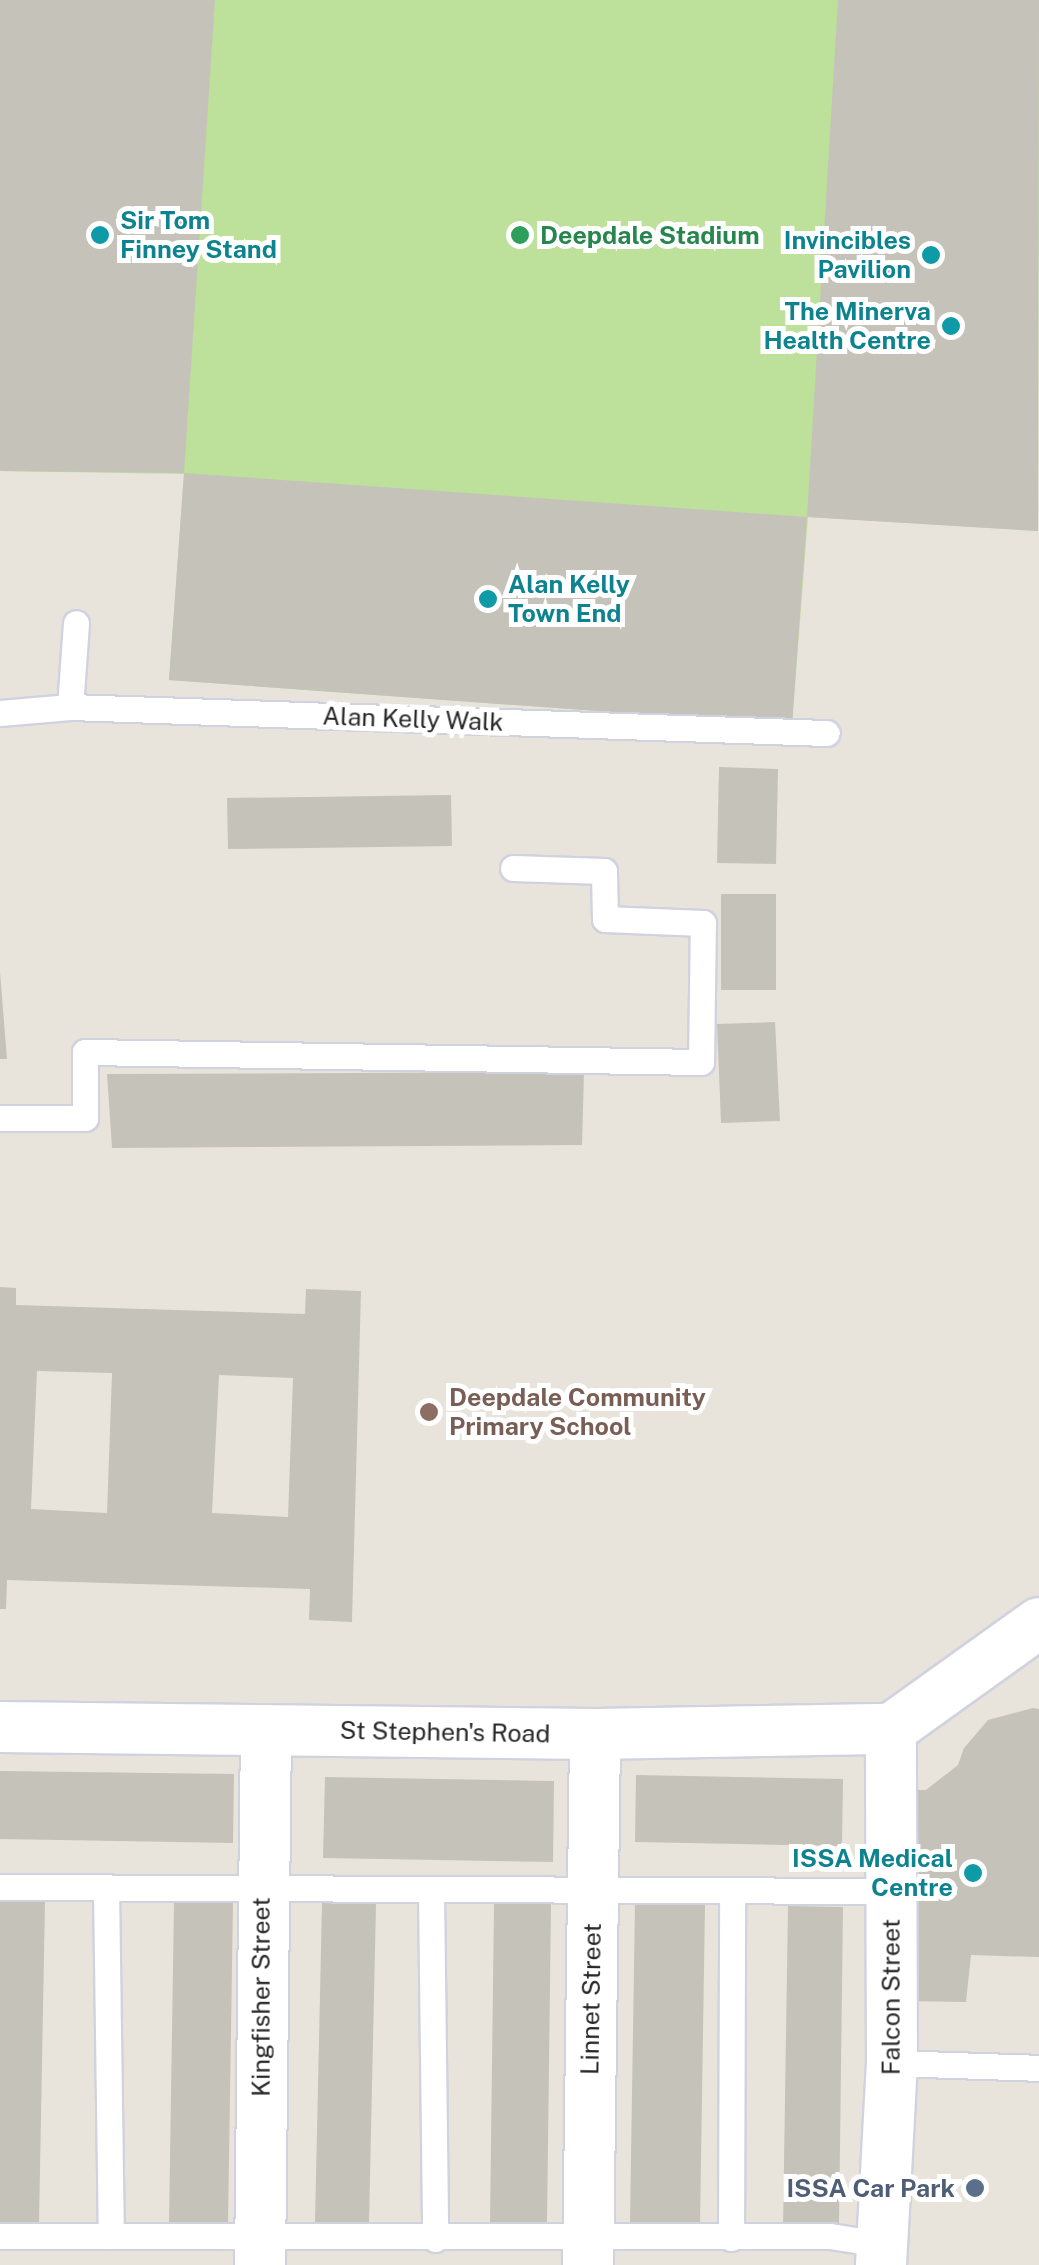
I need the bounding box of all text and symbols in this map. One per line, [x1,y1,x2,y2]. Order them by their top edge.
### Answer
place label: Sir Tom Finney Stand [120,206,277,265]
place label: Deepdale Stadium [540,220,760,250]
marker: Sir Tom Finney Stand [89,224,111,246]
marker: Deepdale Stadium [509,224,531,246]
place label: Invincibles Pavilion [784,226,911,285]
marker: Invincibles Pavilion [920,244,942,266]
place label: The Minerva Health Centre [764,297,931,356]
marker: The Minerva Health Centre [940,315,962,337]
place label: Alan Kelly Town End [508,570,630,629]
marker: Alan Kelly Town End [477,588,499,610]
street label: Alan Kelly Walk [322,701,504,737]
place label: Deepdale Community Primary School [449,1383,706,1442]
marker: Deepdale Community Primary School [418,1401,440,1423]
street label: St Stephen's Road [339,1715,551,1749]
place label: ISSA Medical Centre [792,1844,953,1903]
marker: ISSA Medical Centre [962,1862,984,1884]
street label: Kingfisher Street [246,1897,276,2097]
street label: Falcon Street [876,1919,906,2075]
street label: Linnet Street [575,1923,607,2075]
place label: ISSA Car Park [786,2173,955,2203]
marker: ISSA Car Park [964,2177,986,2199]

